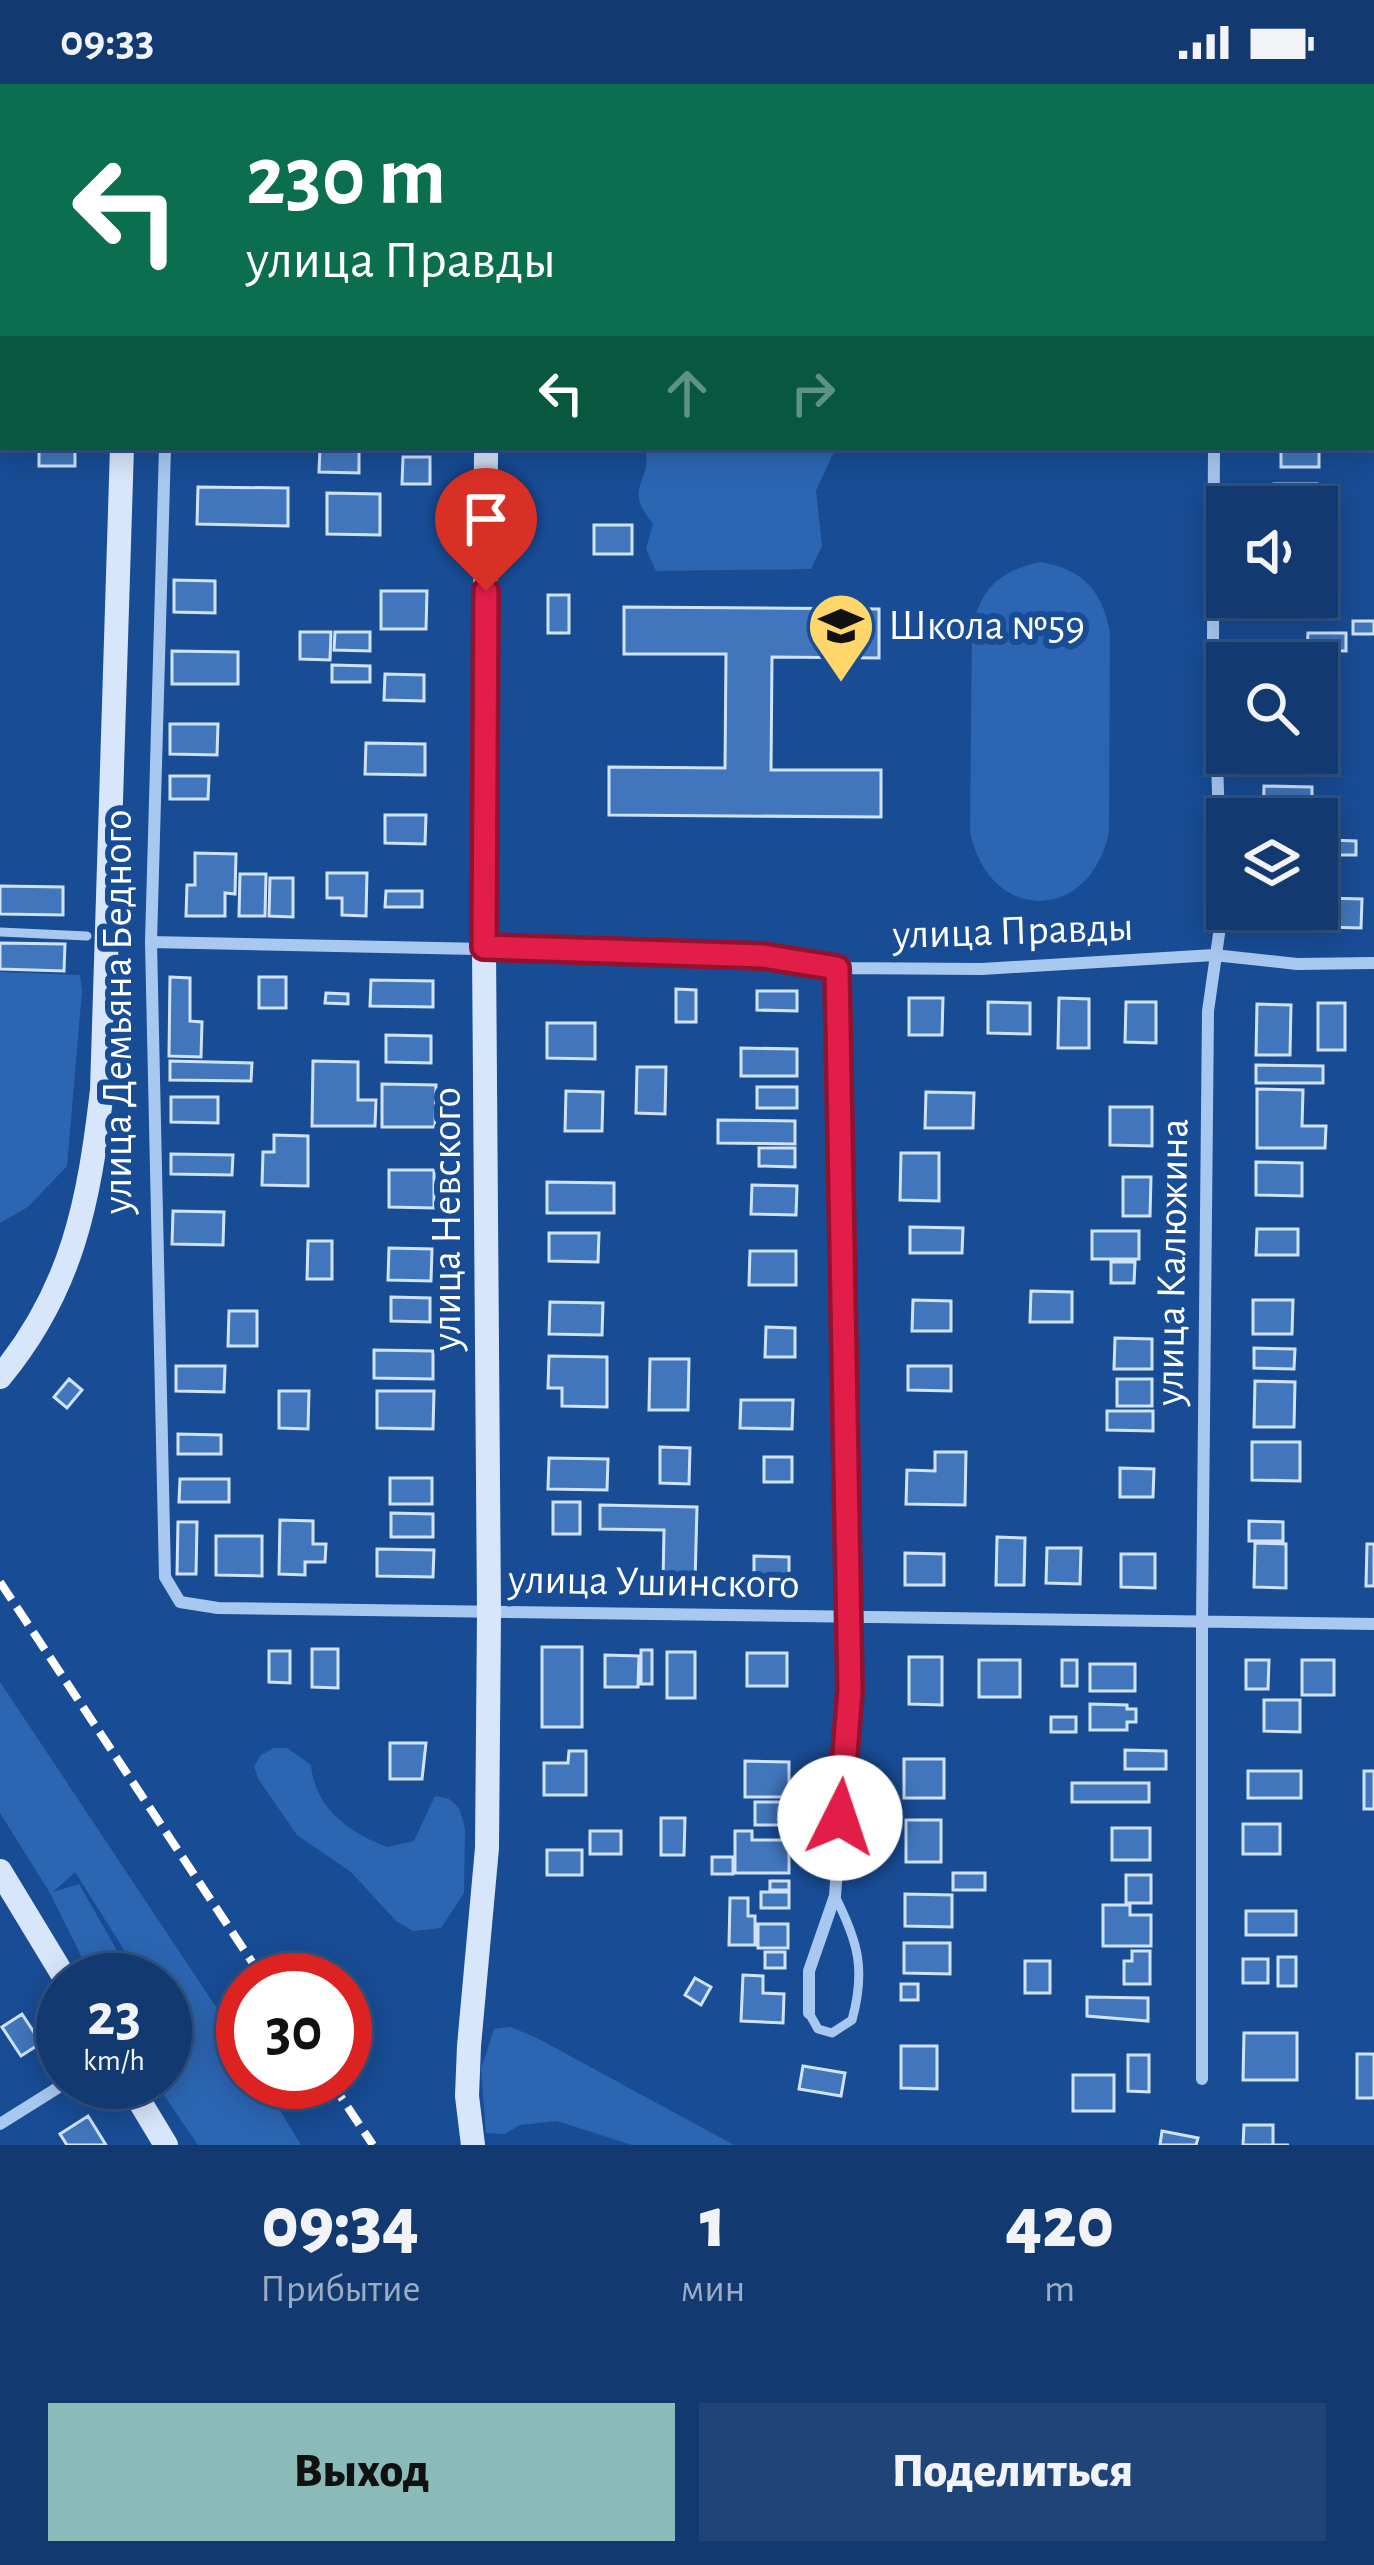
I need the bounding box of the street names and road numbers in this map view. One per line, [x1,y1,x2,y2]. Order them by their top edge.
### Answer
street label: улица Демьяна Бедного [97,810,139,1215]
street label: улица Правды [891,906,1134,956]
street label: улица Невского [426,1087,468,1352]
street label: улица Калюжина [1148,1118,1196,1407]
street label: улица Ушинского [507,1558,800,1606]

